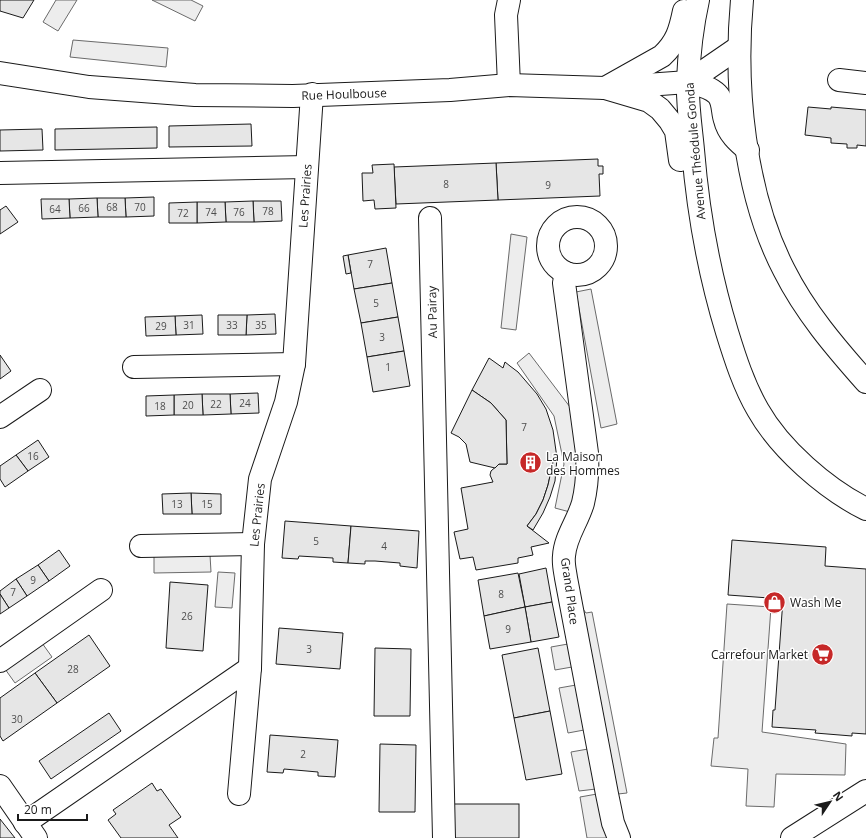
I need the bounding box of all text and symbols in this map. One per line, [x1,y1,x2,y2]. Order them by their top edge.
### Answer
street label: Avenue Théodule Gonda [681,82,709,220]
street label: Rue Houlbouse [301,84,387,104]
street label: Les Prairies [294,163,316,229]
house number: 8 [443,177,449,191]
house number: 9 [545,178,551,192]
house number: 68 [106,200,118,214]
house number: 70 [134,200,146,214]
house number: 66 [78,201,90,215]
house number: 64 [49,202,61,216]
house number: 78 [262,204,274,218]
house number: 74 [205,205,217,219]
house number: 76 [233,205,245,219]
house number: 72 [177,206,189,220]
house number: 7 [367,257,373,271]
street label: Au Pairay [423,285,441,338]
house number: 5 [373,296,379,310]
house number: 31 [183,318,195,332]
house number: 33 [226,318,238,332]
house number: 35 [255,318,267,332]
house number: 29 [155,319,167,333]
house number: 3 [379,330,385,344]
house number: 1 [385,360,391,374]
house number: 24 [239,396,251,410]
house number: 22 [210,397,222,411]
house number: 20 [182,398,194,412]
house number: 18 [154,399,166,413]
house number: 7 [521,420,527,434]
place label: La Maison des Hommes [546,448,620,479]
house number: 16 [27,449,39,463]
building icon: La Maison des Hommes [517,450,543,476]
street label: Les Prairies [245,482,269,548]
house number: 13 [171,497,183,511]
house number: 15 [201,497,213,511]
house number: 5 [313,534,319,548]
house number: 4 [381,539,387,553]
street label: Grand Place [557,556,583,626]
house number: 9 [30,573,36,587]
house number: 7 [10,585,16,599]
house number: 8 [498,587,504,601]
shop icon: Wash Me [761,589,787,615]
place label: Wash Me [790,594,842,611]
house number: 26 [181,609,193,623]
house number: 9 [505,622,511,636]
supermarket icon: Carrefour Market [810,641,836,667]
house number: 3 [306,642,312,656]
place label: Carrefour Market [711,646,808,663]
house number: 28 [67,662,79,676]
house number: 30 [11,712,23,726]
house number: 2 [300,747,306,761]
north arrow [810,782,850,822]
text: N [830,788,847,804]
scale bar [18,796,87,822]
text: 20 m [24,801,52,818]

